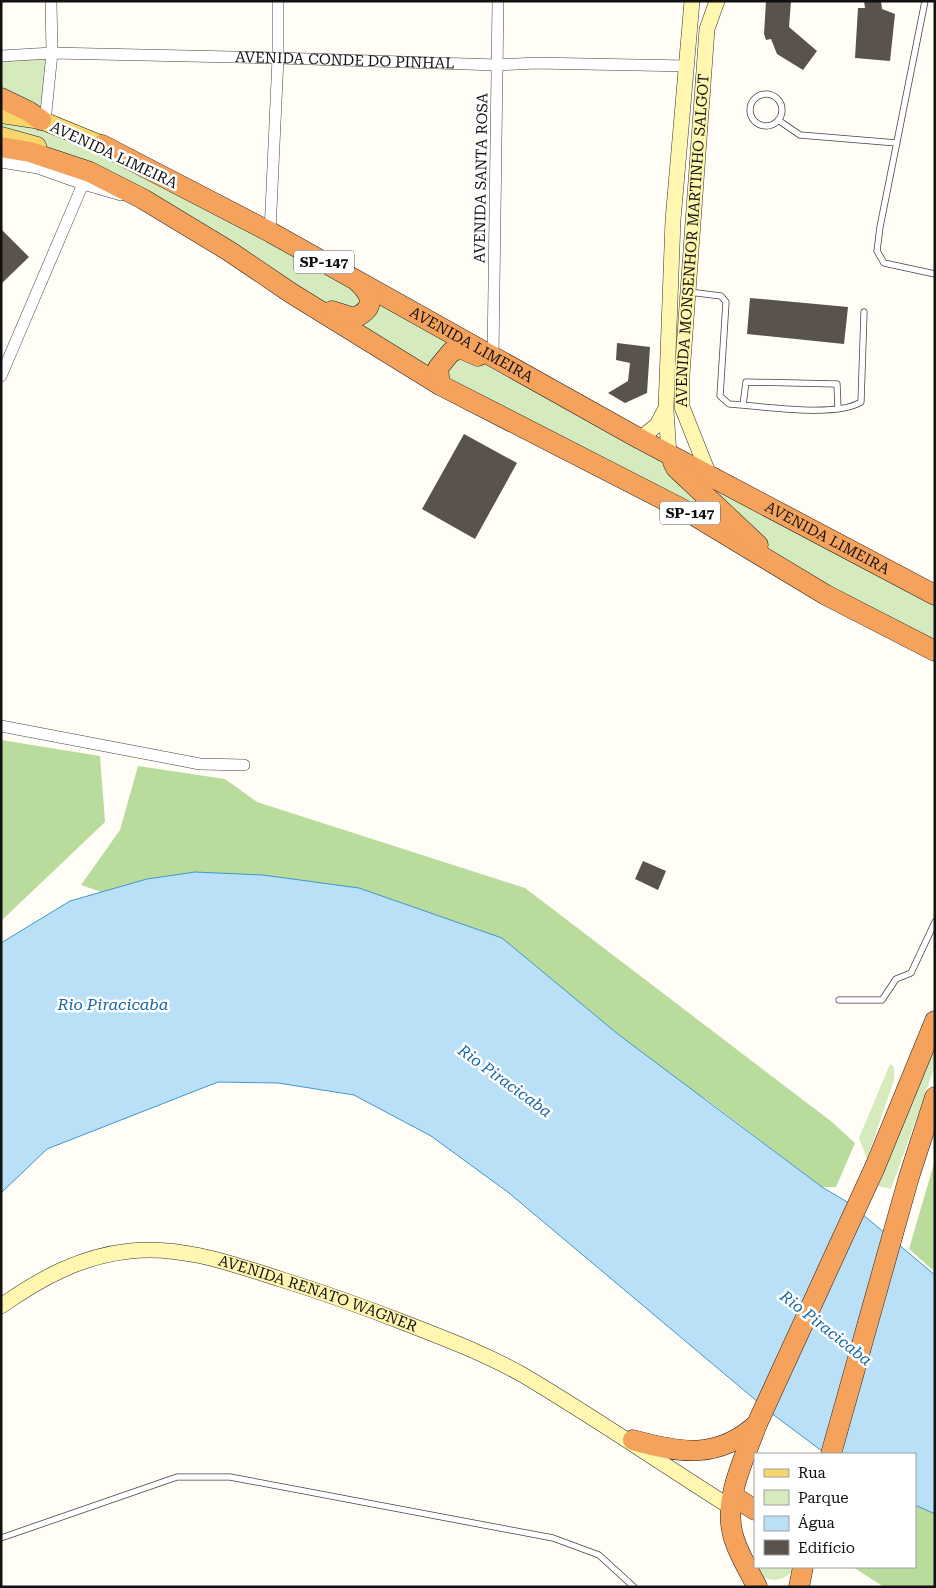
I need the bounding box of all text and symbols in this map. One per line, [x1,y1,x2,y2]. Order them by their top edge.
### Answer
street label: AVENIDA CONDE DO PINHAL [235,48,455,73]
street label: AVENIDA MONSENHOR MARTINHO SALGOT [673,73,713,407]
street label: AVENIDA SANTA ROSA [471,92,491,263]
street label: AVENIDA LIMEIRA [47,118,181,193]
road number: SP-147 [294,250,354,274]
street label: AVENIDA LIMEIRA [407,303,537,387]
street label: AVENIDA LIMEIRA [762,498,893,579]
road number: SP-147 [660,502,720,524]
water label: Rio Piracicaba [56,995,169,1014]
water label: Rio Piracicaba [454,1040,556,1122]
street label: AVENIDA RENATO WAGNER [216,1252,420,1336]
water label: Rio Piracicaba [776,1286,876,1370]
legend [754,1453,916,1568]
text: Rua [798,1464,826,1482]
text: Parque [798,1489,849,1507]
text: Água [798,1514,835,1532]
text: Edifício [798,1539,855,1557]

